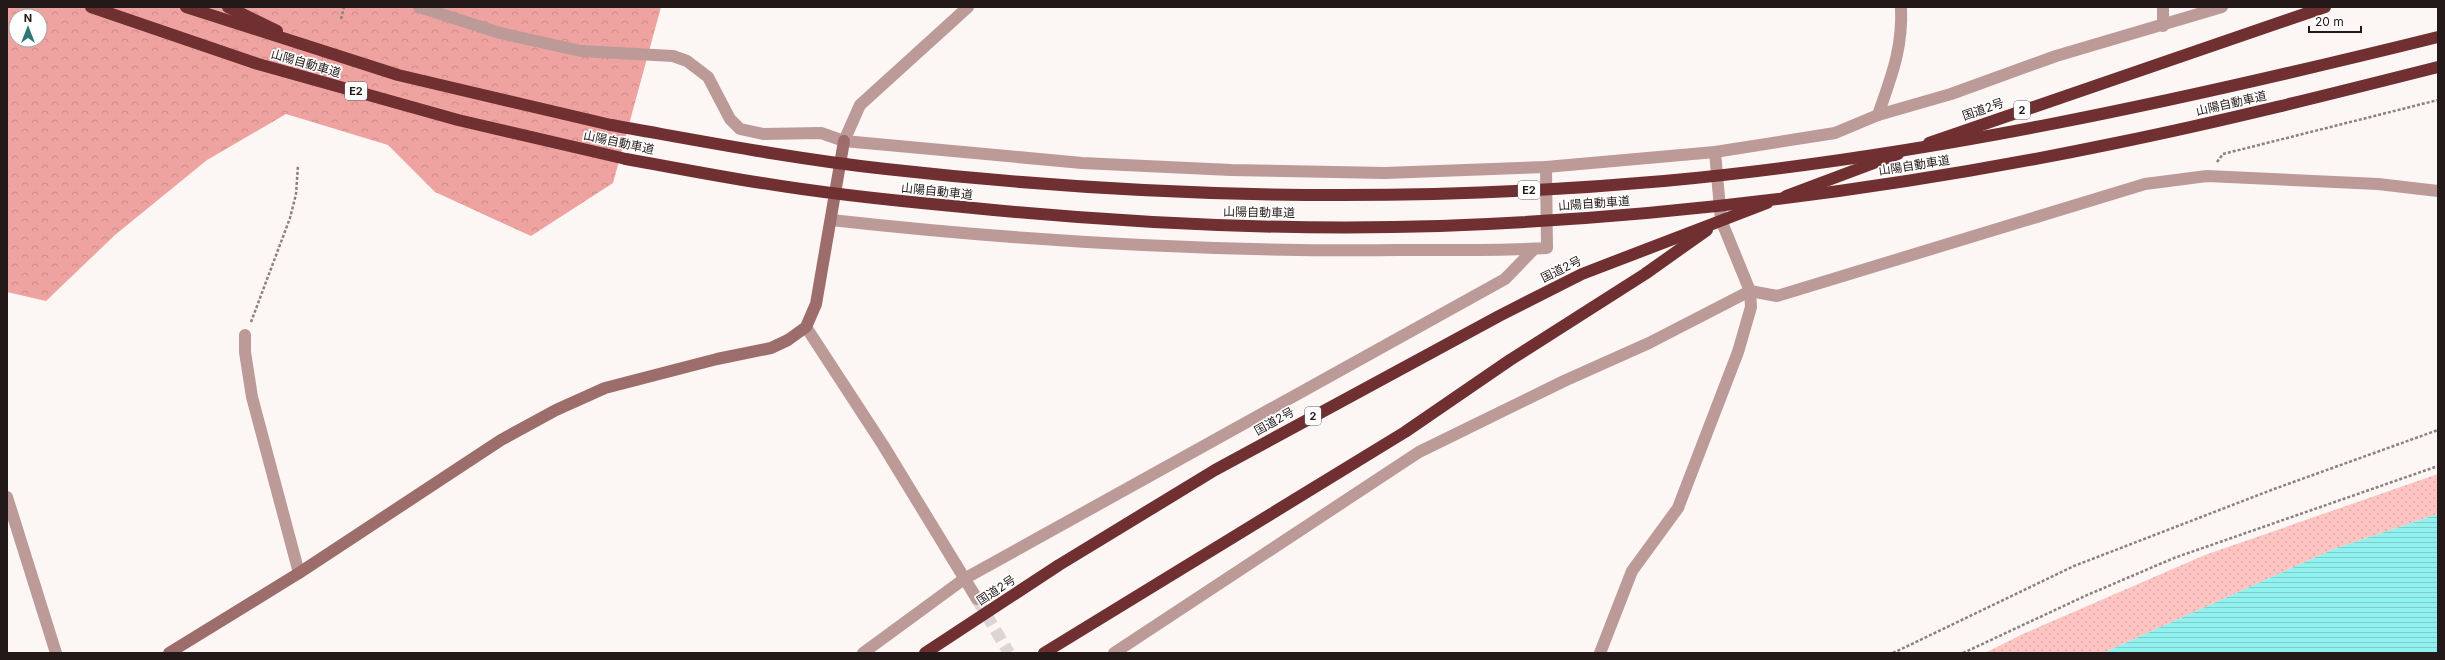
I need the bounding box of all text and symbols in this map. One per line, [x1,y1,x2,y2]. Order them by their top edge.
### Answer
north arrow [8,8,48,48]
scale bar [2309,8,2361,34]
text: N [24,11,32,25]
text: 20 m [2315,14,2344,29]
street label: 山陽自動車道 [269,46,343,80]
road number: E2 [345,82,367,100]
street label: 山陽自動車道 [2194,88,2268,118]
street label: 国道2号 [1960,95,2006,123]
road number: 2 [2014,101,2030,119]
street label: 山陽自動車道 [582,127,656,157]
street label: 山陽自動車道 [1877,152,1951,178]
street label: 山陽自動車道 [900,180,974,202]
road number: E2 [1518,181,1540,199]
street label: 山陽自動車道 [1558,193,1630,213]
street label: 山陽自動車道 [1223,204,1295,220]
street label: 国道2号 [1538,253,1584,285]
street label: 国道2号 [1251,404,1297,438]
road number: 2 [1305,407,1321,425]
street label: 国道2号 [974,572,1018,608]

